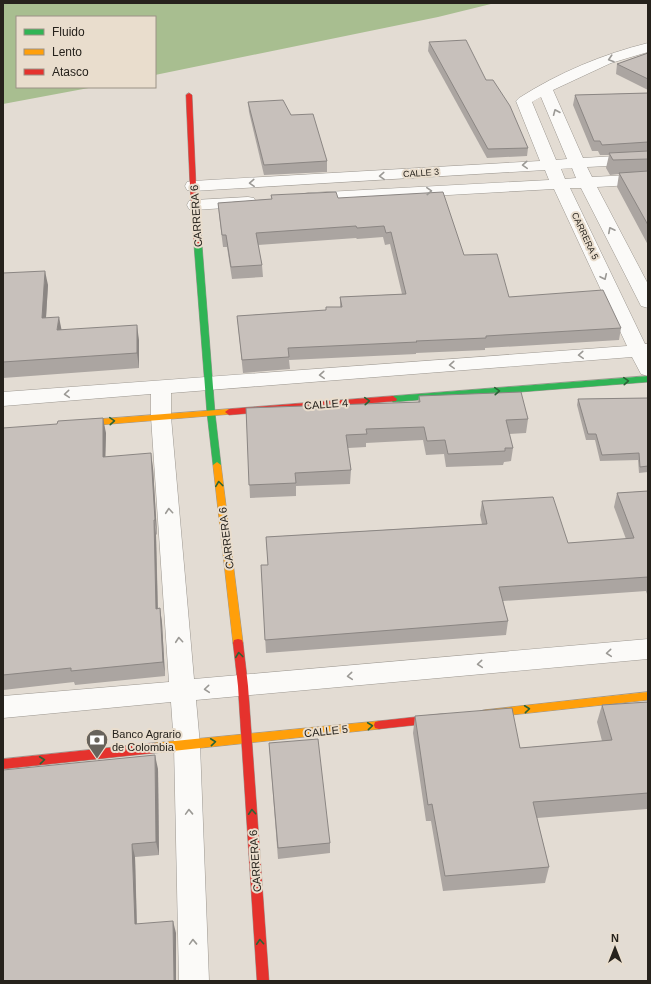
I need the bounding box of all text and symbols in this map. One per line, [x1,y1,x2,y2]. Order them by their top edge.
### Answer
legend [16,16,156,88]
text: Fluido [52,25,85,39]
text: Lento [52,45,82,59]
one-way arrow [607,54,614,62]
text: Atasco [52,65,89,79]
one-way arrow [553,109,561,117]
one-way arrow [522,161,528,170]
street label: CALLE 3 [403,167,439,179]
one-way arrow [379,171,385,180]
one-way arrow [249,178,255,187]
street label: CARRERA 6 [188,184,204,248]
one-way arrow [426,187,433,196]
street label: CARRERA 5 [570,211,600,261]
one-way arrow [608,226,616,234]
one-way arrow [599,273,607,280]
one-way arrow [578,351,584,360]
one-way arrow [449,361,455,370]
one-way arrow [319,370,325,379]
one-way arrow [623,376,629,385]
one-way arrow [493,386,500,395]
one-way arrow [64,390,70,399]
street label: CALLE 4 [304,396,348,412]
one-way arrow [364,397,370,406]
one-way arrow [109,416,115,425]
one-way arrow [215,481,224,487]
street label: CARRERA 6 [216,506,236,570]
one-way arrow [164,508,173,514]
one-way arrow [174,637,183,643]
one-way arrow [606,648,612,657]
one-way arrow [235,652,244,658]
one-way arrow [477,660,483,669]
one-way arrow [347,671,353,680]
one-way arrow [204,684,210,693]
one-way arrow [524,705,530,714]
one-way arrow [367,722,373,731]
street label: CALLE 5 [303,723,349,739]
bank icon: Banco Agrario de Colombia [84,727,110,760]
place label: Banco Agrario de Colombia [112,728,181,753]
one-way arrow [210,738,216,747]
one-way arrow [39,756,45,765]
one-way arrow [185,809,193,815]
one-way arrow [247,809,256,815]
street label: CARRERA 6 [247,829,263,893]
north arrow [595,928,635,968]
text: N [611,932,619,944]
one-way arrow [189,939,197,945]
one-way arrow [256,939,265,945]

